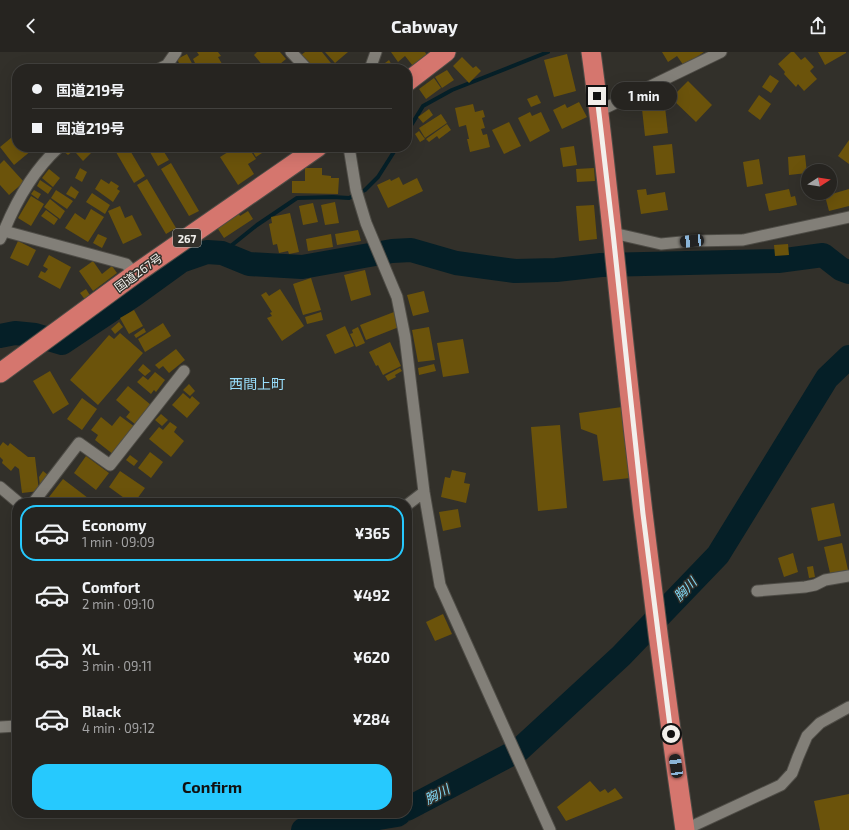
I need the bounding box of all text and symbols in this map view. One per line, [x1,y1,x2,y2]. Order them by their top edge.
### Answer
icon: back [20,15,42,37]
text: Cabway [391,15,458,37]
icon: share [807,15,829,37]
text: 国道219号 [56,81,125,99]
callout: 1 min [611,82,677,110]
route end [588,87,606,105]
text: 1 min [628,88,660,104]
text: 国道219号 [56,119,125,137]
north arrow [801,164,837,200]
map controls [801,164,837,200]
road number: 267 [173,229,201,247]
car [679,234,705,248]
street label: 国道267号 [111,250,165,294]
district label: 西間上町 [229,375,285,392]
icon: car [34,515,70,551]
text: Economy [82,516,147,534]
text: ¥365 [354,524,390,542]
text: 1 min · 09:09 [82,534,155,550]
water label: 胸川 [670,573,701,604]
icon: car [34,577,70,613]
text: Comfort [82,578,140,596]
text: ¥492 [353,586,390,604]
text: 2 min · 09:10 [82,596,155,612]
icon: car [34,639,70,675]
text: XL [82,640,100,658]
text: ¥620 [353,648,390,666]
text: 3 min · 09:11 [82,658,152,674]
icon: car [34,701,70,737]
text: Black [82,702,121,720]
text: ¥284 [352,710,390,728]
text: 4 min · 09:12 [82,720,155,736]
route start [662,725,680,743]
car [668,753,684,779]
button: Confirm [32,764,392,810]
water label: 胸川 [422,780,454,807]

